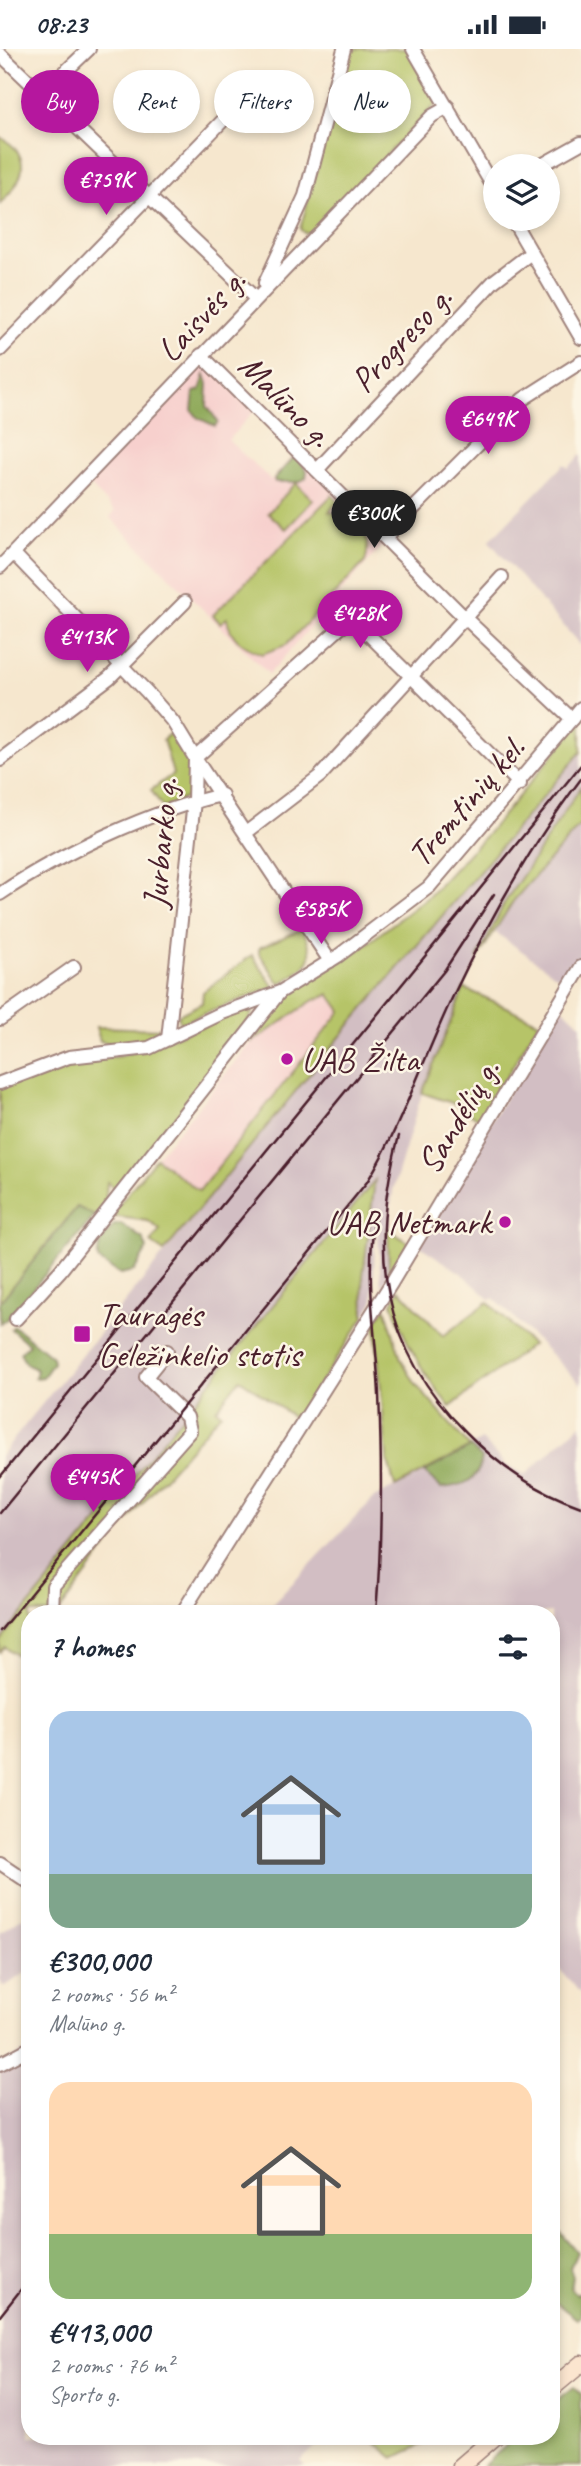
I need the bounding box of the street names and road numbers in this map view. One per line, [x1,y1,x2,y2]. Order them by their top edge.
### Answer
street label: Laisvės g. [147,259,256,371]
street label: Progreso g. [341,277,462,402]
street label: Malūno g. [229,344,342,457]
street label: Tremtinių kel. [398,727,535,876]
street label: Jurbarko g. [132,776,189,912]
street label: Sandėlių g. [407,1051,510,1182]

